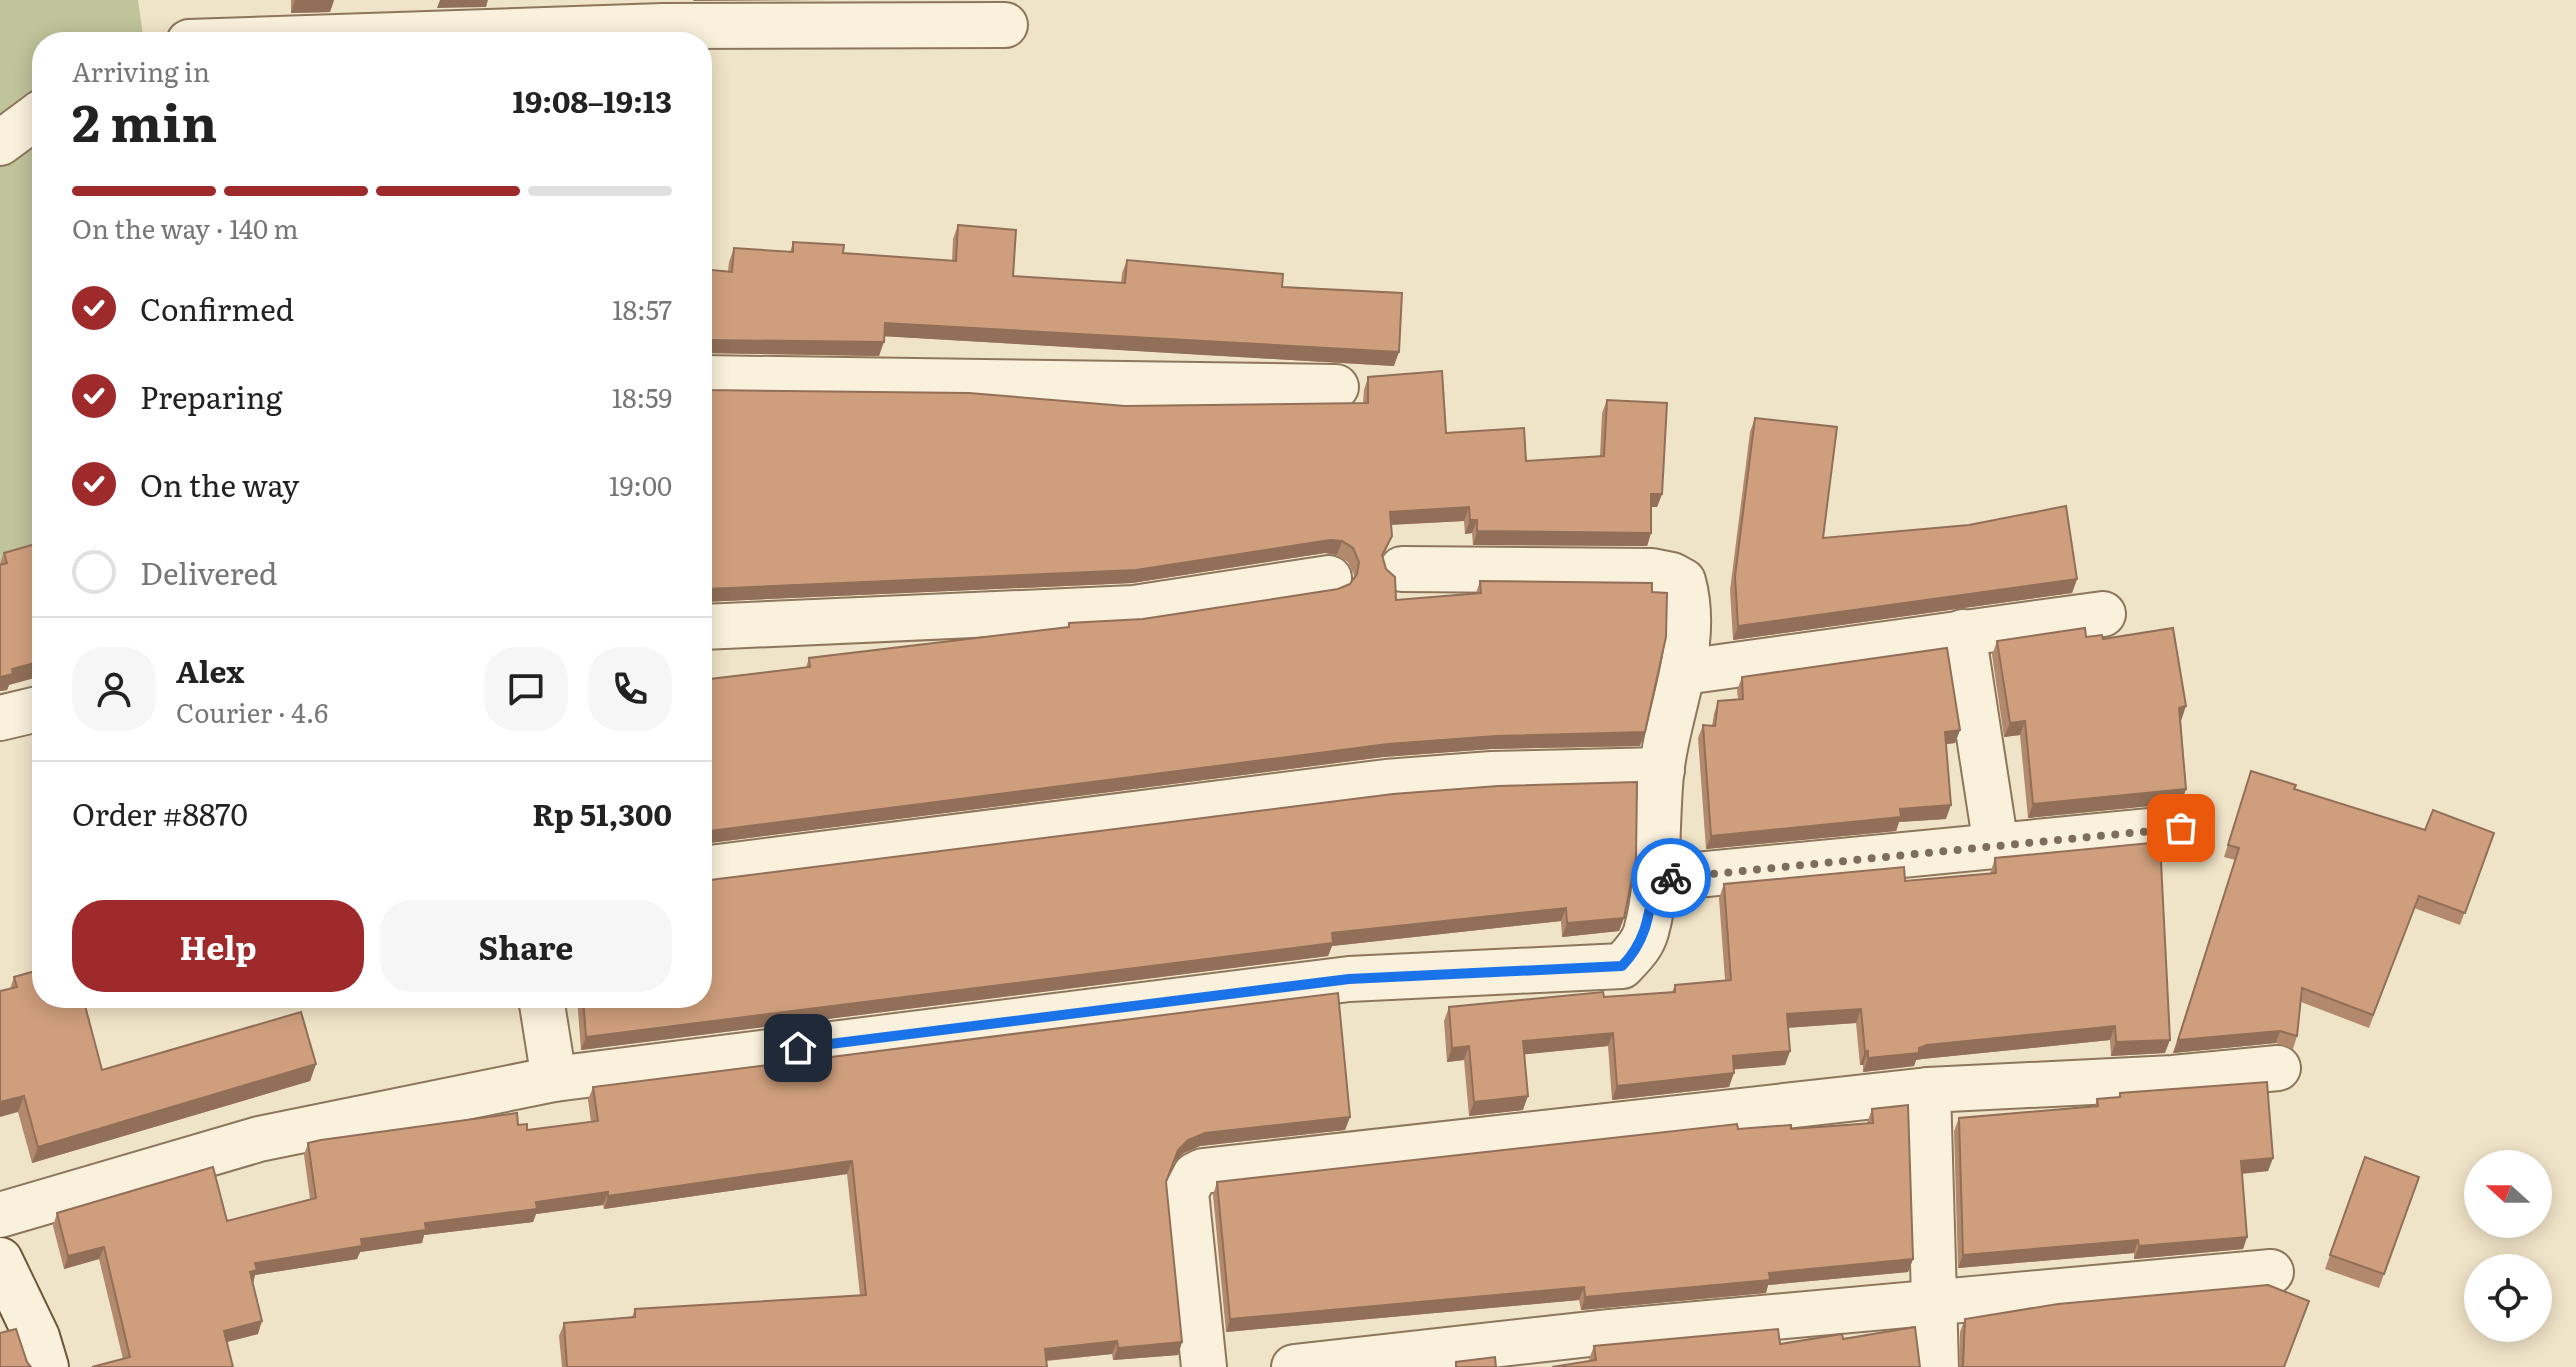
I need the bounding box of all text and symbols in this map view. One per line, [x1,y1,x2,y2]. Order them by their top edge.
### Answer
text: Arriving in [72,51,210,90]
text: 19:08–19:13 [513,78,672,122]
text: 2 min [72,81,217,158]
text: On the way · 140 m [72,208,298,247]
icon: check [72,286,116,330]
text: Confirmed [140,286,294,330]
text: 18:57 [612,289,672,328]
icon: check [72,374,116,418]
text: Preparing [140,374,282,418]
text: 18:59 [612,377,672,416]
icon: check [72,462,116,506]
text: On the way [140,462,299,506]
text: 19:00 [609,465,672,504]
text: Delivered [140,550,277,594]
button: person [72,647,156,731]
button: chat [484,647,568,731]
button: phone [588,647,672,731]
text: Alex [176,648,244,692]
text: Courier · 4.6 [176,692,328,731]
text: Order #8870 [72,791,248,835]
text: Rp 51,300 [532,791,672,835]
pin [2147,794,2215,862]
icon: bag [2159,806,2203,850]
courier [1631,838,1711,918]
icon: bike [1649,856,1693,900]
button: Help [72,900,364,992]
button: Share [380,900,672,992]
pin [764,1014,832,1082]
icon: home [776,1026,820,1070]
north arrow [2464,1150,2552,1238]
map controls [2464,1150,2552,1342]
button: locate [2464,1254,2552,1342]

